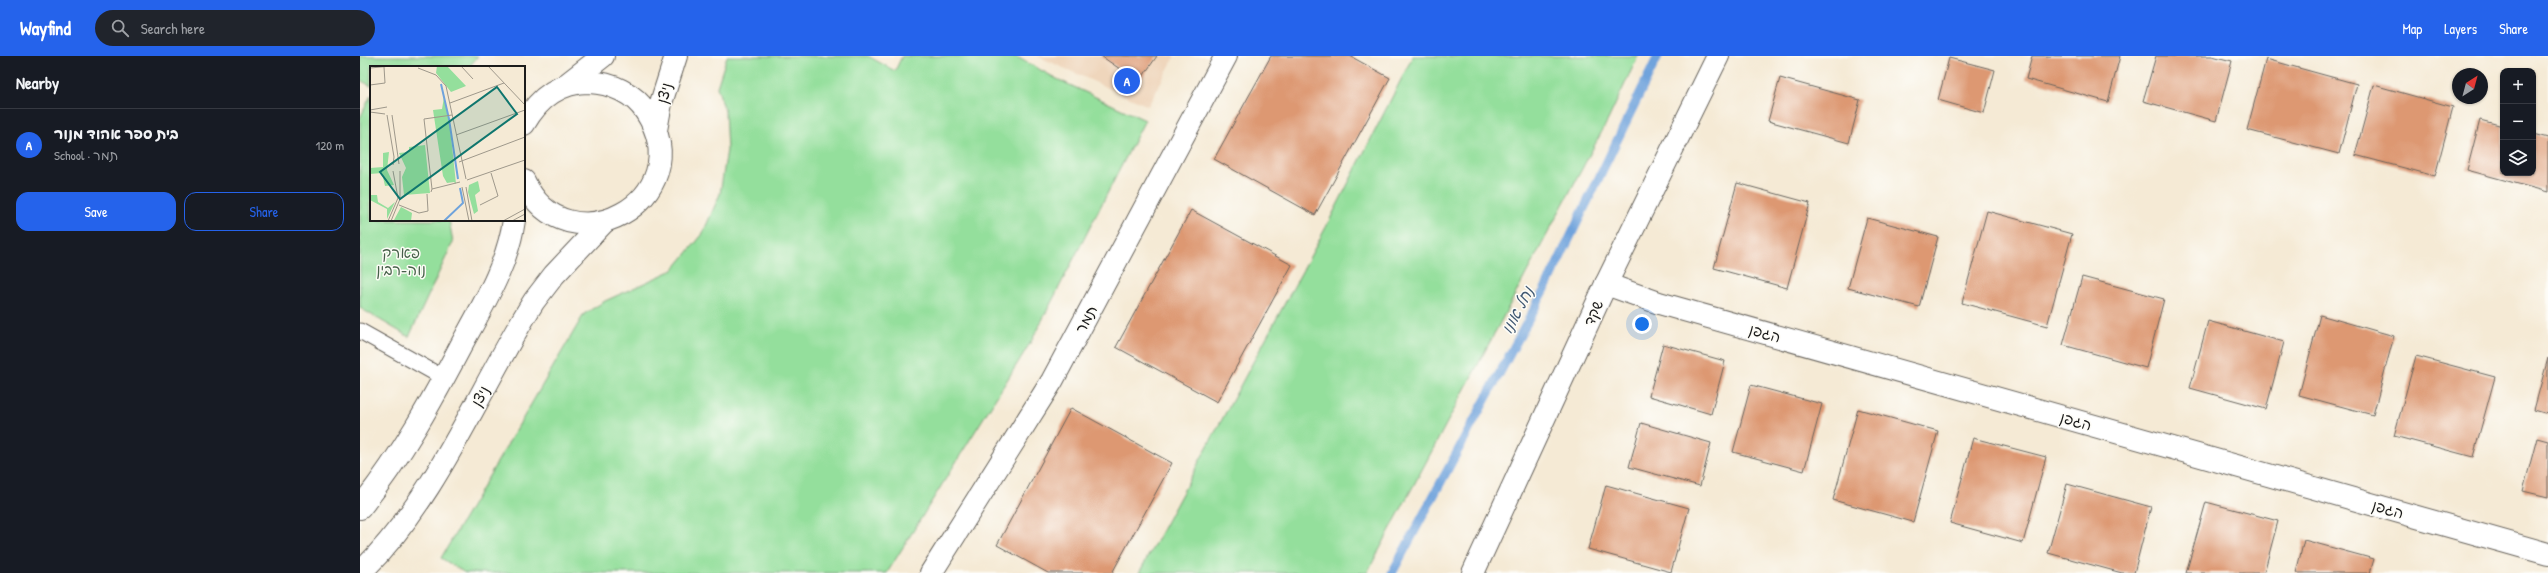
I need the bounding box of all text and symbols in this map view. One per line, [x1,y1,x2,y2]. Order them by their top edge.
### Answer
search box [95,10,375,46]
text: Wayfind [20,15,71,41]
icon: search [109,17,131,39]
text: Search here [141,18,205,39]
text: Map [2402,19,2422,38]
text: Layers [2444,19,2477,38]
text: Share [2499,19,2528,38]
inset map [370,66,525,221]
pin: A [1114,66,1140,96]
north arrow [2452,68,2488,104]
map controls [2500,68,2536,176]
button: + [2500,68,2536,104]
text: Nearby [16,71,59,94]
street label: ניצן [651,80,677,106]
button: − [2500,104,2536,140]
text: בית ספר אהוד מנור [54,123,179,144]
text: A [26,136,32,154]
text: 120 m [316,136,344,154]
button: layers [2500,140,2536,176]
text: School · תמר [54,146,118,164]
button: Save [16,192,176,231]
button: Share [184,192,344,231]
park label: פארק נוה-רבין [376,242,426,280]
water label: נחל אונו [1496,282,1539,337]
street label: שקד [1578,296,1608,329]
street label: תמר [1070,301,1102,337]
your location [1632,314,1652,334]
street label: הגפן [1747,318,1783,348]
street label: ניצן [466,382,494,410]
street label: הגפן [2058,406,2094,436]
street label: הגפן [2370,494,2406,524]

